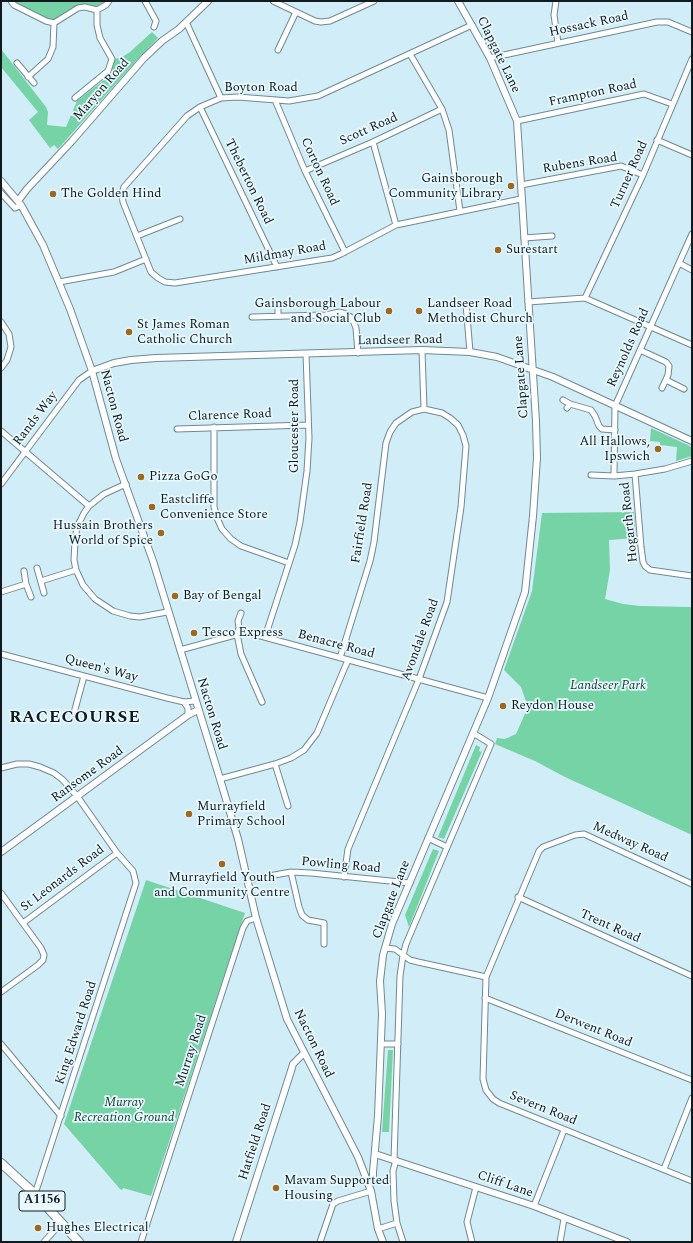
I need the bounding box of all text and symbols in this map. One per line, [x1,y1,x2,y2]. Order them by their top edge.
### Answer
street label: Hossack Road [548,9,630,41]
street label: Clapgate Lane [473,14,523,96]
street label: Maryon Road [71,56,133,124]
street label: Frampton Road [548,77,638,111]
street label: Boyton Road [224,80,298,96]
street label: Scott Road [337,110,401,150]
street label: Corton Road [296,135,342,209]
street label: Theberton Road [221,137,275,227]
street label: Turner Road [608,139,652,211]
street label: Rubens Road [542,150,618,178]
place label: Gainsborough Community Library [389,171,503,202]
marker: Gainsborough Community Library [506,181,516,191]
place label: The Golden Hind [61,186,162,202]
marker: The Golden Hind [48,189,58,199]
street label: Mildmay Road [242,239,328,269]
place label: Surestart [506,242,558,258]
marker: Surestart [493,245,503,255]
place label: Gainsborough Labour and Social Club [255,296,381,327]
place label: Landseer Road Methodist Church [427,296,533,327]
marker: Gainsborough Labour and Social Club [384,306,394,316]
marker: Landseer Road Methodist Church [414,306,424,316]
street label: Reynolds Road [605,306,653,390]
place label: St James Roman Catholic Church [137,317,233,348]
marker: St James Roman Catholic Church [124,327,134,337]
street label: Landseer Road [357,332,443,350]
street label: Clapgate Lane [511,335,533,419]
street label: Nacton Road [96,368,130,444]
street label: Gloucester Road [287,379,303,473]
street label: Rands Way [11,389,61,449]
street label: Clarence Road [188,407,272,425]
place label: All Hallows, Ipswich [579,434,650,465]
marker: All Hallows, Ipswich [653,444,663,454]
place label: Pizza GoGo [149,469,218,485]
marker: Pizza GoGo [136,472,146,482]
street label: Fairfield Road [349,481,377,565]
street label: Hogarth Road [618,481,642,563]
place label: Eastcliffe Convenience Store [160,492,268,523]
marker: Eastcliffe Convenience Store [147,502,157,512]
place label: Hussain Brothers World of Spice [53,518,153,549]
marker: Hussain Brothers World of Spice [156,528,166,538]
place label: Bay of Bengal [183,588,262,604]
marker: Bay of Bengal [170,591,180,601]
street label: Avondale Road [399,597,443,683]
place label: Tesco Express [202,625,283,641]
street label: Benacre Road [296,627,376,663]
marker: Tesco Express [189,628,199,638]
street label: Queen's Way [63,652,139,686]
street label: Nacton Road [193,676,229,752]
park label: Landseer Park [570,678,646,694]
place label: Reydon House [511,698,594,714]
marker: Reydon House [498,701,508,711]
district label: RACECOURSE [9,709,141,729]
street label: Ransome Road [49,744,127,806]
place label: Murrayfield Primary School [197,799,285,830]
marker: Murrayfield Primary School [184,809,194,819]
street label: Medway Road [590,819,670,867]
street label: St Leonards Road [18,842,108,916]
street label: Powling Road [301,855,381,877]
marker: Murrayfield Youth and Community Centre [217,859,227,869]
street label: Clapgate Lane [370,859,414,941]
place label: Murrayfield Youth and Community Centre [154,870,290,901]
street label: Trent Road [577,907,643,947]
street label: King Edward Road [53,979,101,1087]
street label: Derwent Road [552,1006,634,1052]
street label: Nacton Road [290,1007,336,1081]
street label: Murray Road [173,1013,211,1089]
street label: Severn Road [507,1088,579,1130]
park label: Murray Recreation Ground [74,1095,174,1126]
street label: Hatfield Road [236,1102,276,1182]
street label: Cliff Lane [475,1168,535,1202]
place label: Mavam Supported Housing [284,1173,389,1204]
marker: Mavam Supported Housing [271,1183,281,1193]
road number: A1156 [19,1191,65,1211]
place label: Hughes Electrical [46,1220,149,1236]
marker: Hughes Electrical [33,1223,43,1233]

